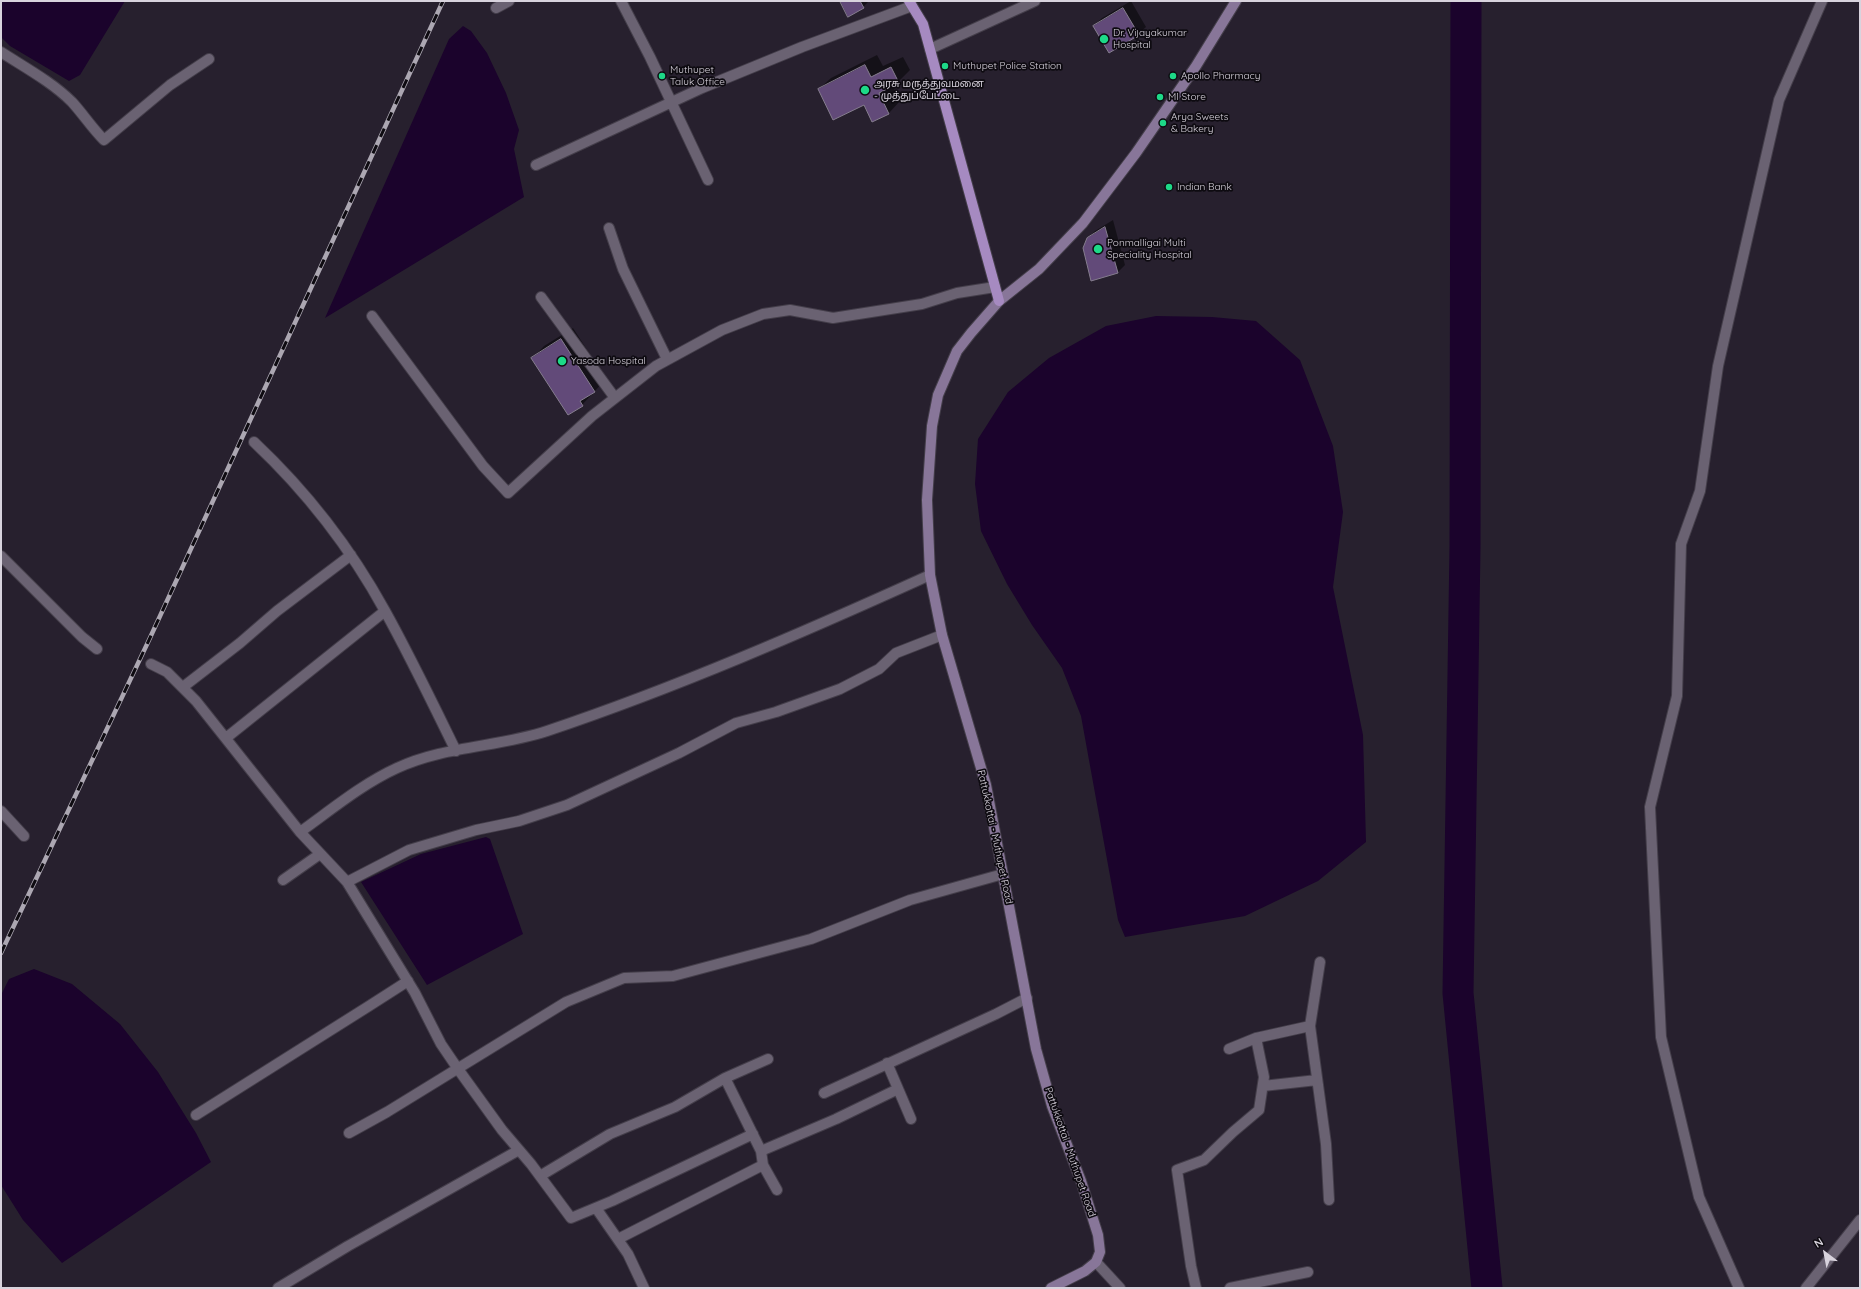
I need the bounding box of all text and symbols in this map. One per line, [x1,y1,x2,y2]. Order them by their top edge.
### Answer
place label: Dr. Vijayakumar Hospital [1113,27,1187,50]
marker: Dr. Vijayakumar Hospital [1098,33,1110,45]
place label: Muthupet Police Station [953,60,1062,72]
marker: Muthupet Police Station [940,61,950,71]
place label: Muthupet Taluk Office [670,64,725,88]
place label: Apollo Pharmacy [1181,70,1260,82]
marker: Muthupet Taluk Office [657,71,667,81]
marker: Apollo Pharmacy [1168,71,1178,81]
place label: அரசு மருத்துவமனை - முத்துப்பேட்டை [874,78,984,102]
marker: அரசு மருத்துவமனை - முத்துப்பேட்டை [859,84,871,96]
place label: MI Store [1168,91,1206,103]
marker: MI Store [1155,92,1165,102]
place label: Arya Sweets & Bakery [1171,111,1229,134]
marker: Arya Sweets & Bakery [1158,118,1168,128]
place label: Indian Bank [1177,181,1232,193]
marker: Indian Bank [1164,182,1174,192]
place label: Ponmalligai Multi Speciality Hospital [1107,237,1192,260]
marker: Ponmalligai Multi Speciality Hospital [1092,243,1104,255]
marker: Yasoda Hospital [556,355,568,367]
place label: Yasoda Hospital [571,355,646,367]
street label: Pattukkottai - Muthupet Road [975,769,1015,905]
street label: Pattukkottai - Muthupet Road [1042,1085,1098,1219]
north arrow [1805,1233,1845,1273]
text: N [1811,1235,1826,1251]

